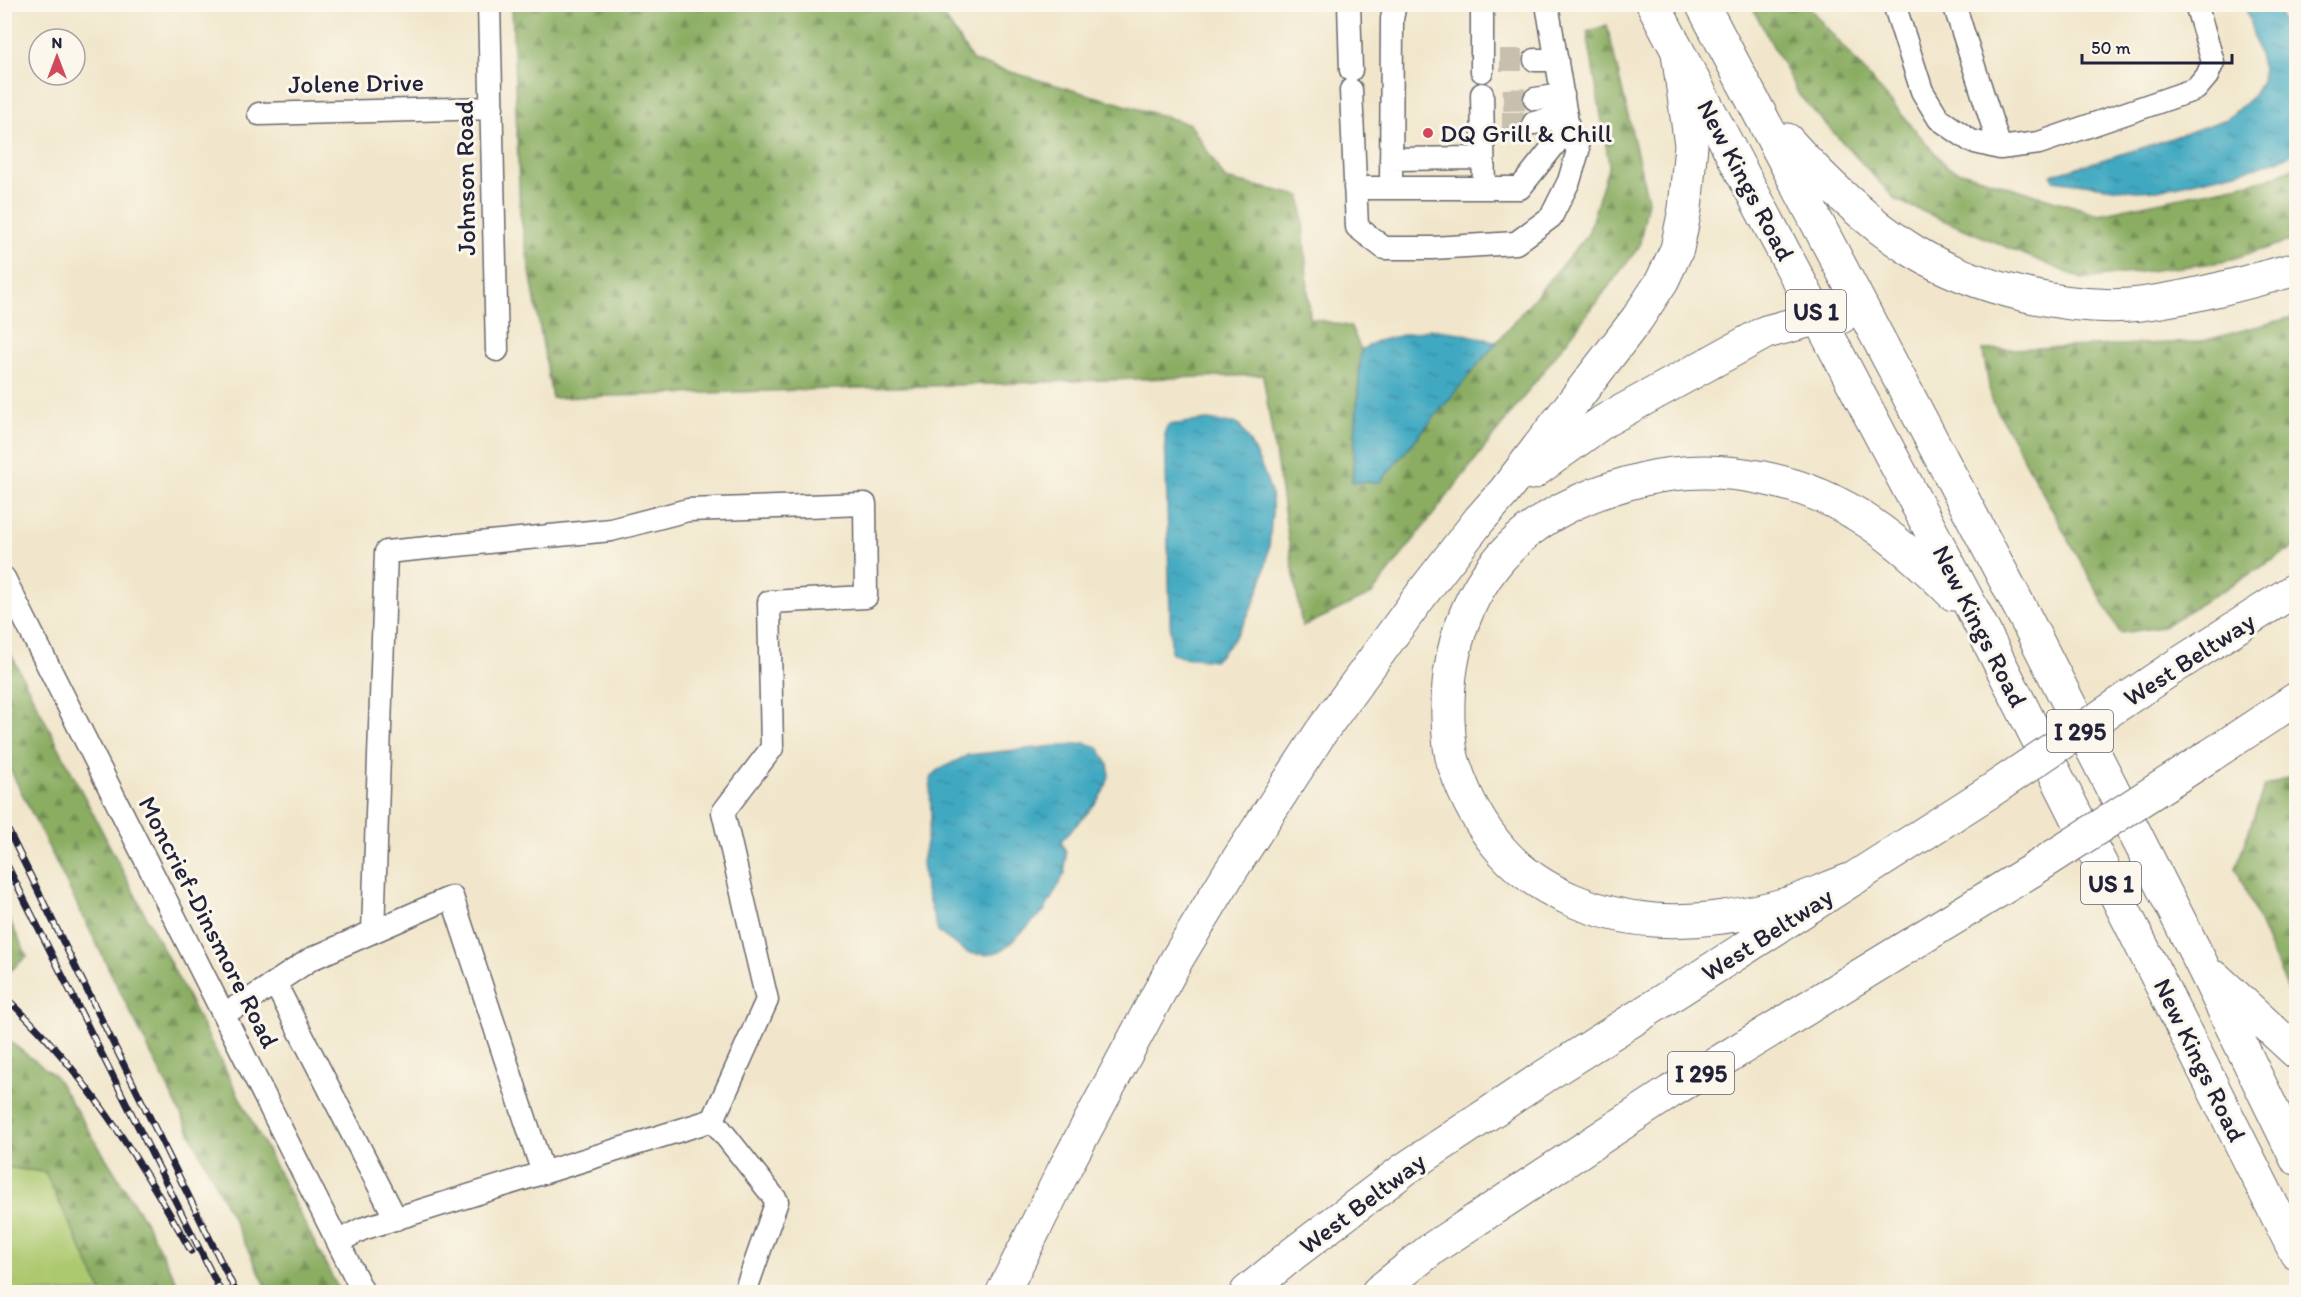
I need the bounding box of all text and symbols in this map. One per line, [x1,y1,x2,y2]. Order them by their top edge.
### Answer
north arrow [27,27,87,87]
scale bar [2082,27,2232,65]
text: N [52,33,62,52]
text: 50 m [2091,37,2131,59]
street label: Jolene Drive [288,66,424,100]
street label: New Kings Road [1690,94,1802,266]
street label: Johnson Road [448,100,482,256]
place label: DQ Grill & Chill [1440,117,1612,149]
marker: DQ Grill & Chill [1421,126,1435,140]
road number: US 1 [1786,290,1846,332]
street label: New Kings Road [1925,540,2035,713]
street label: West Beltway [2117,605,2261,713]
road number: I 295 [2047,710,2113,752]
street label: Moncrief-Dinsmore Road [132,791,286,1053]
road number: US 1 [2081,862,2141,904]
street label: West Beltway [1695,880,1839,988]
street label: New Kings Road [2147,973,2253,1147]
road number: I 295 [1668,1052,1734,1094]
street label: West Beltway [1292,1145,1432,1261]

